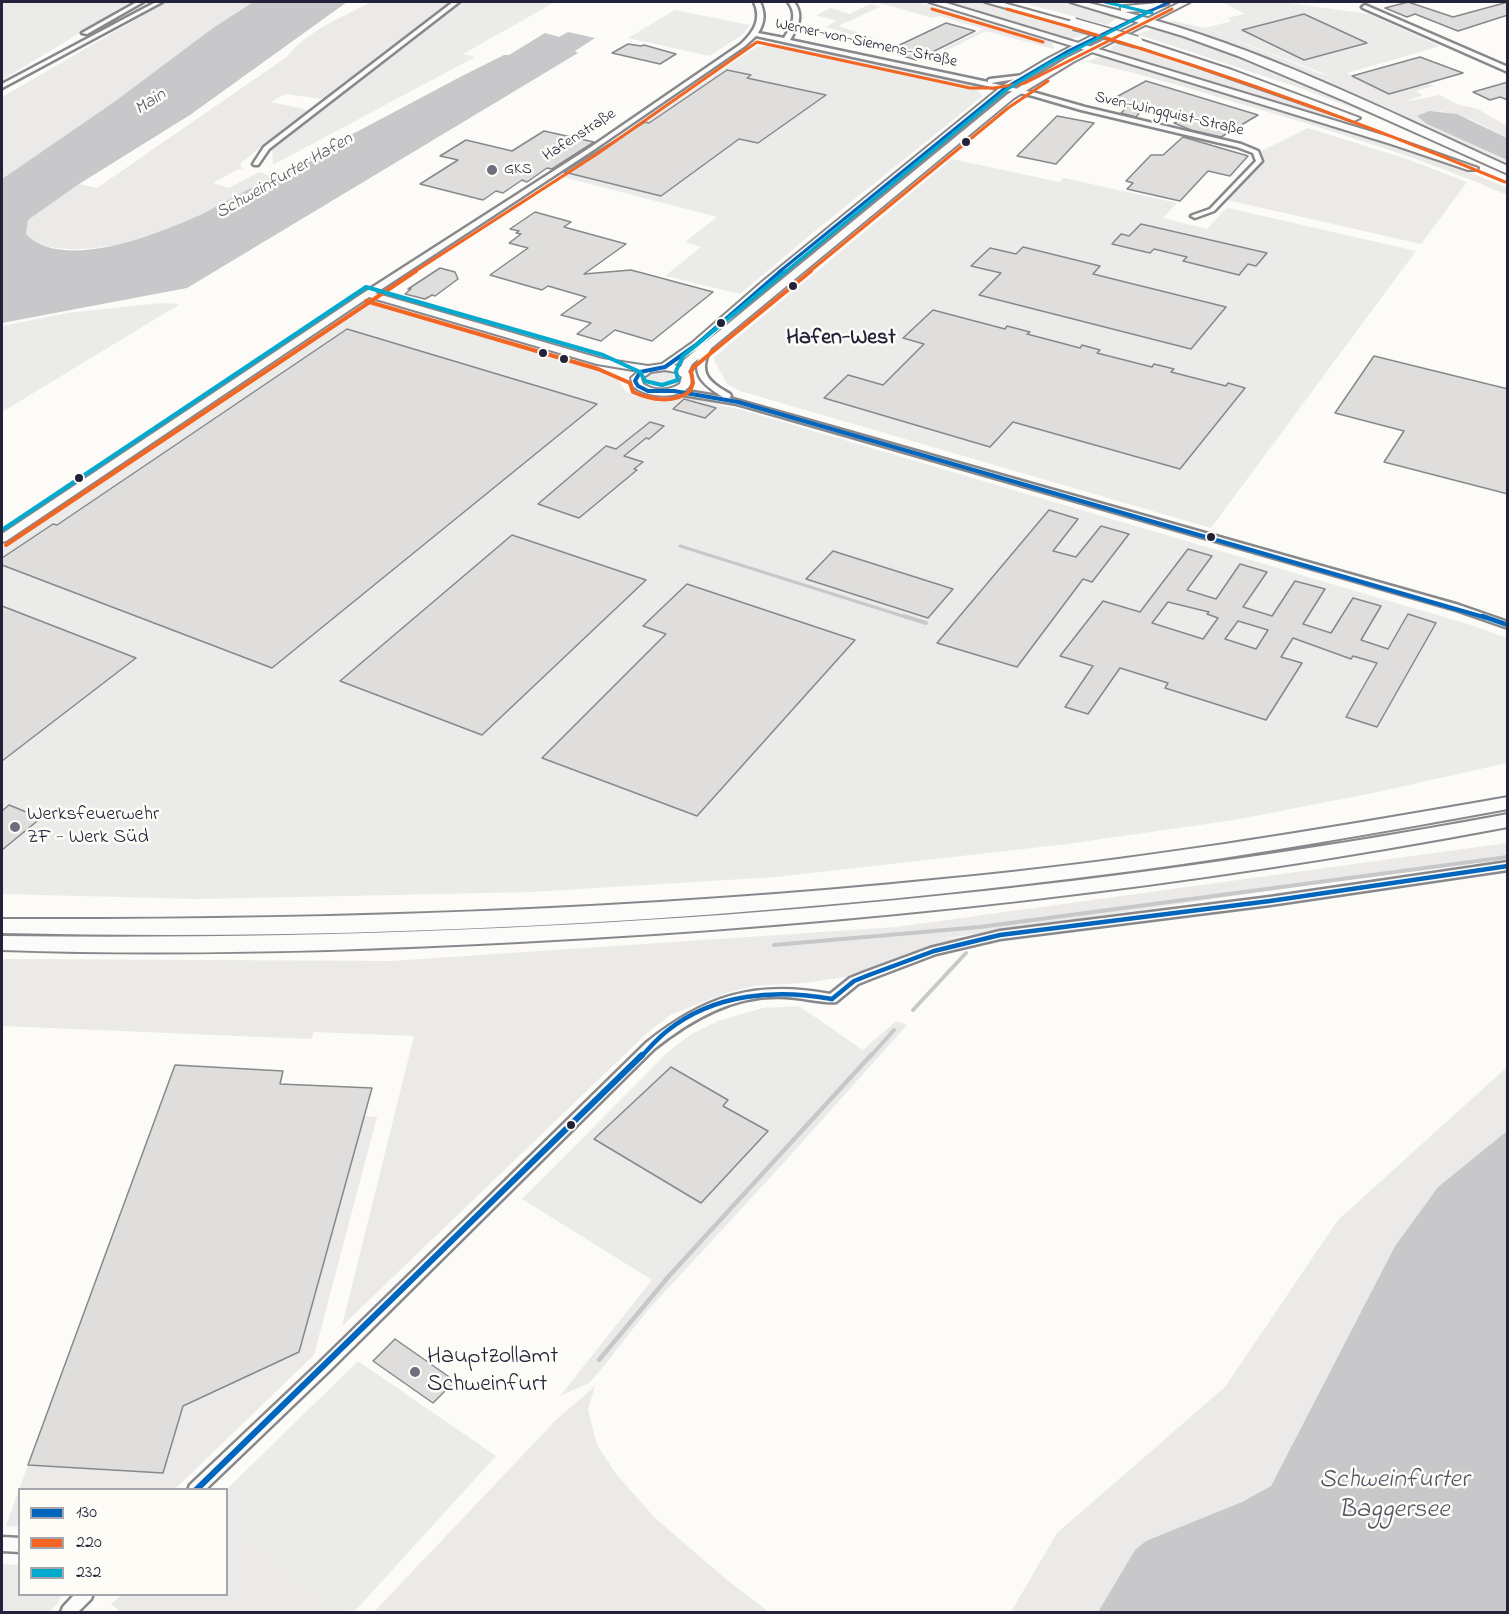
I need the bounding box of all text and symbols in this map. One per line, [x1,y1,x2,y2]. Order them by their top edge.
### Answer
street label: Werner-von-Siemens-Straße [773,15,959,73]
water label: Main [131,85,171,121]
street label: Sven-Wingquist-Straße [1093,89,1245,141]
street label: Hafenstraße [540,105,620,167]
water label: Schweinfurter Hafen [213,129,357,225]
unlabelled marker [960,136,972,148]
place label: GKS [504,160,532,180]
marker: GKS [485,163,499,177]
unlabelled marker [787,280,799,292]
unlabelled marker [715,317,727,329]
district label: Hafen-West [786,326,896,352]
unlabelled marker [537,347,549,359]
unlabelled marker [558,353,570,365]
unlabelled marker [73,472,85,484]
unlabelled marker [1205,531,1217,543]
place label: Werksfeuerwehr ZF - Werk Süd [27,804,159,851]
marker: Werksfeuerwehr ZF - Werk Süd [8,820,22,834]
unlabelled marker [565,1119,577,1131]
place label: Hauptzollamt Schweinfurt [427,1344,558,1400]
marker: Hauptzollamt Schweinfurt [408,1365,422,1379]
water label: Schweinfurter Baggersee [1319,1466,1469,1528]
legend [18,1488,228,1596]
text: 130 [76,1500,97,1526]
text: 220 [76,1530,102,1556]
text: 232 [76,1560,101,1586]

